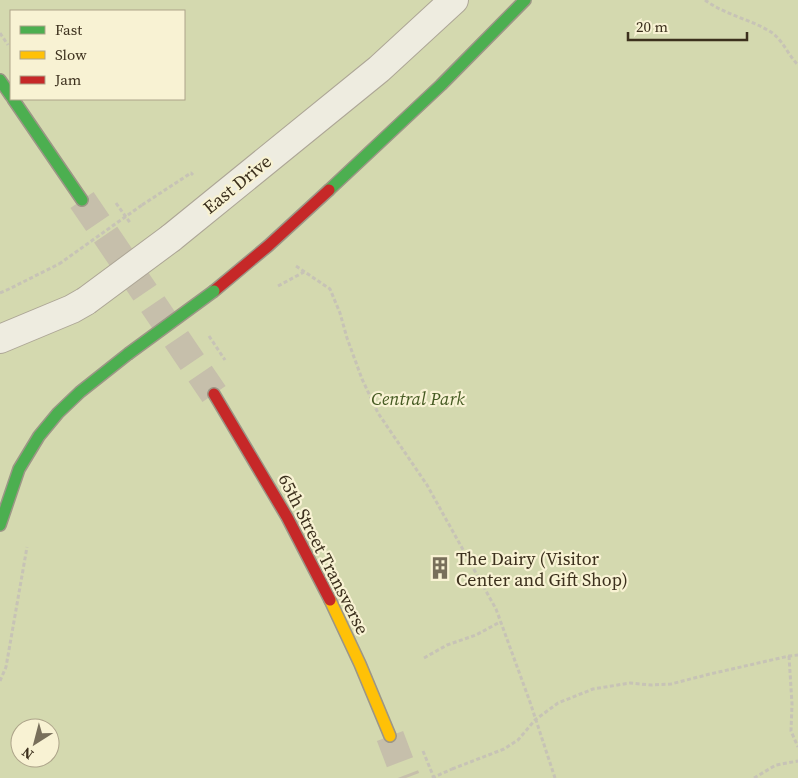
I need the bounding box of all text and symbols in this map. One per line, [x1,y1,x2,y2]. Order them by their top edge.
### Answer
legend [10,10,185,100]
scale bar [628,10,747,42]
text: 20 m [636,16,668,37]
text: Fast [55,19,82,40]
text: Slow [55,44,87,65]
text: Jam [54,69,82,90]
street label: East Drive [198,149,276,219]
park label: Central Park [371,386,465,411]
street label: 65th Street Transverse [273,469,375,639]
place label: The Dairy (Visitor Center and Gift Shop) [456,546,628,592]
building icon: The Dairy (Visitor Center and Gift Shop) [427,555,453,581]
north arrow [10,718,60,768]
text: N [17,742,37,765]

